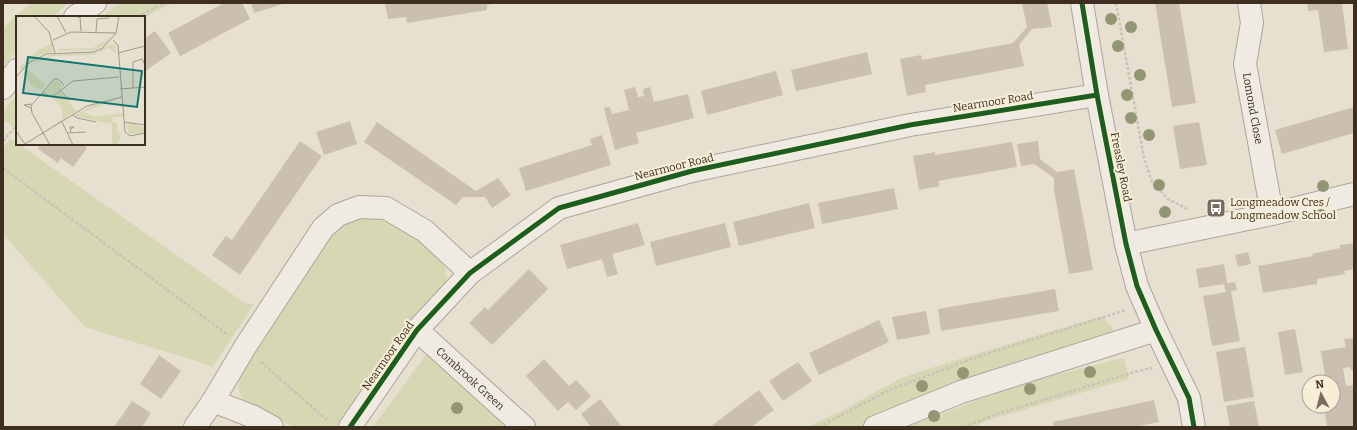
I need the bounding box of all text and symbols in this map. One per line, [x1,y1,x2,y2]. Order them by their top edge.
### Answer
inset map [16,16,145,145]
street label: Lomond Close [1240,72,1266,145]
street label: Nearmoor Road [952,89,1035,115]
street label: Freasley Road [1108,131,1134,203]
street label: Nearmoor Road [633,151,715,183]
place label: Longmeadow Cres / Longmeadow School [1230,196,1336,222]
bus stop icon: Longmeadow Cres / Longmeadow School [1205,197,1227,219]
street label: Nearmoor Road [359,319,417,393]
street label: Combrook Green [434,344,507,413]
north arrow [1301,374,1341,414]
text: N [1315,378,1325,392]

